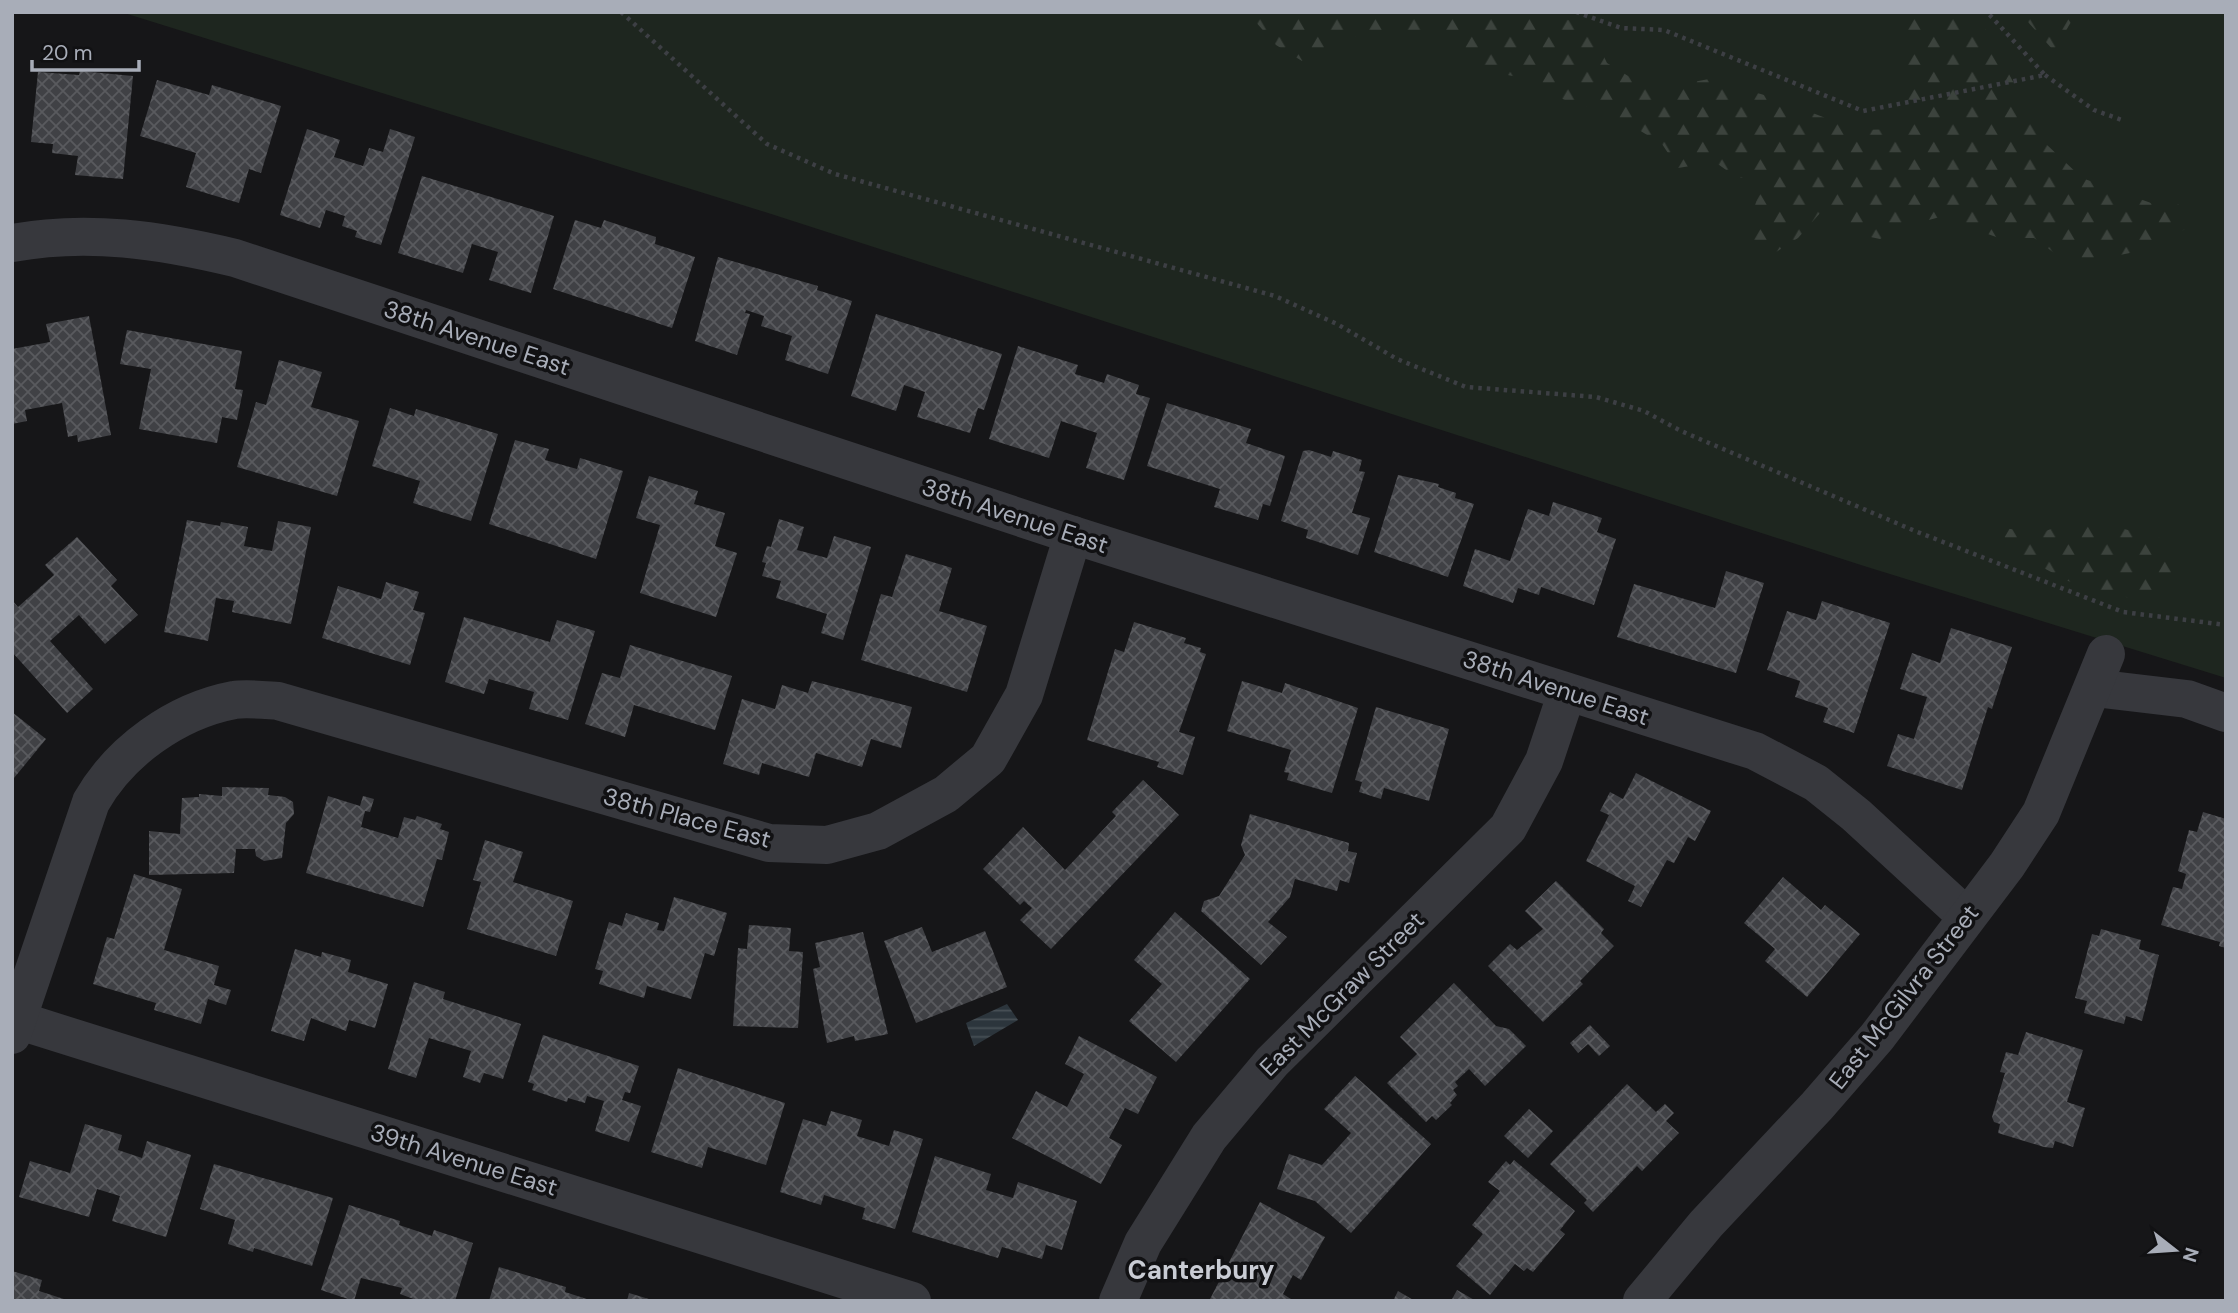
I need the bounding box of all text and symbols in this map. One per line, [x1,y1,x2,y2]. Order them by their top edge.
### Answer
scale bar [32,28,138,72]
text: 20 m [42,39,93,67]
street label: 38th Avenue East [380,293,574,382]
street label: 38th Avenue East [918,471,1112,560]
street label: 38th Avenue East [1459,643,1653,732]
street label: 38th Place East [600,780,774,855]
street label: East McGilvra Street [1822,898,1985,1095]
street label: East McGraw Street [1253,905,1431,1083]
street label: 39th Avenue East [367,1116,561,1203]
north arrow [2140,1215,2210,1285]
text: N [2177,1245,2205,1265]
district label: Canterbury [1127,1253,1275,1287]

